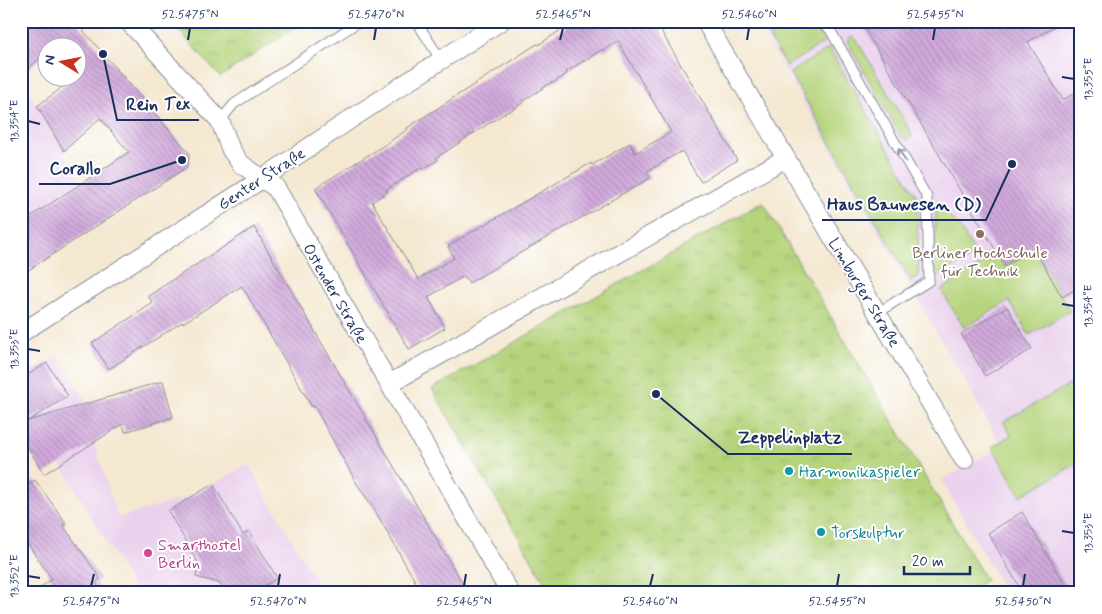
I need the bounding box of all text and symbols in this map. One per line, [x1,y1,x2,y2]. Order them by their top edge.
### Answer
text: 52.5475°N [162,7,218,23]
text: 52.5470°N [348,7,404,23]
text: 52.5465°N [535,7,591,23]
text: 52.5460°N [721,7,777,23]
text: 52.5455°N [907,7,963,23]
north arrow [38,38,88,88]
text: N [41,54,60,66]
text: 13.355°E [1081,58,1097,100]
callout: Rein Tex [117,87,199,120]
text: Rein Tex [126,93,190,117]
text: 13.354°E [7,99,23,143]
street label: Genter Straße [214,143,310,215]
one-way arrow [897,148,907,163]
callout: Corallo [39,151,110,184]
text: Corallo [49,157,101,181]
callout: Haus Bauwesen (D) [822,187,986,220]
text: Haus Bauwesen (D) [827,193,982,217]
marker: Berliner Hochschule für Technik [974,228,986,240]
street label: Limburger Straße [822,234,905,352]
street label: Ostender Straße [298,240,372,348]
place label: Berliner Hochschule für Technik [912,243,1048,282]
text: 13.354°E [1081,284,1097,328]
text: 13.353°E [7,328,23,370]
callout: Zeppelinplatz [728,421,852,454]
text: Zeppelinplatz [738,426,842,450]
place label: Harmonikaspieler [799,462,921,483]
marker: Harmonikaspieler [783,465,795,477]
text: 13.353°E [1081,512,1097,554]
place label: Torskulptur [831,523,905,544]
marker: Torskulptur [815,526,827,538]
place label: Smarthostel Berlin [158,535,241,574]
scale bar [904,544,971,576]
marker: Smarthostel Berlin [142,547,154,559]
text: 20 m [912,552,944,572]
text: 13.352°E [7,554,23,598]
text: 52.5475°N [63,594,119,610]
text: 52.5470°N [250,594,306,610]
text: 52.5465°N [436,594,492,610]
text: 52.5460°N [622,594,678,610]
text: 52.5455°N [809,594,865,610]
text: 52.5450°N [995,594,1051,610]

